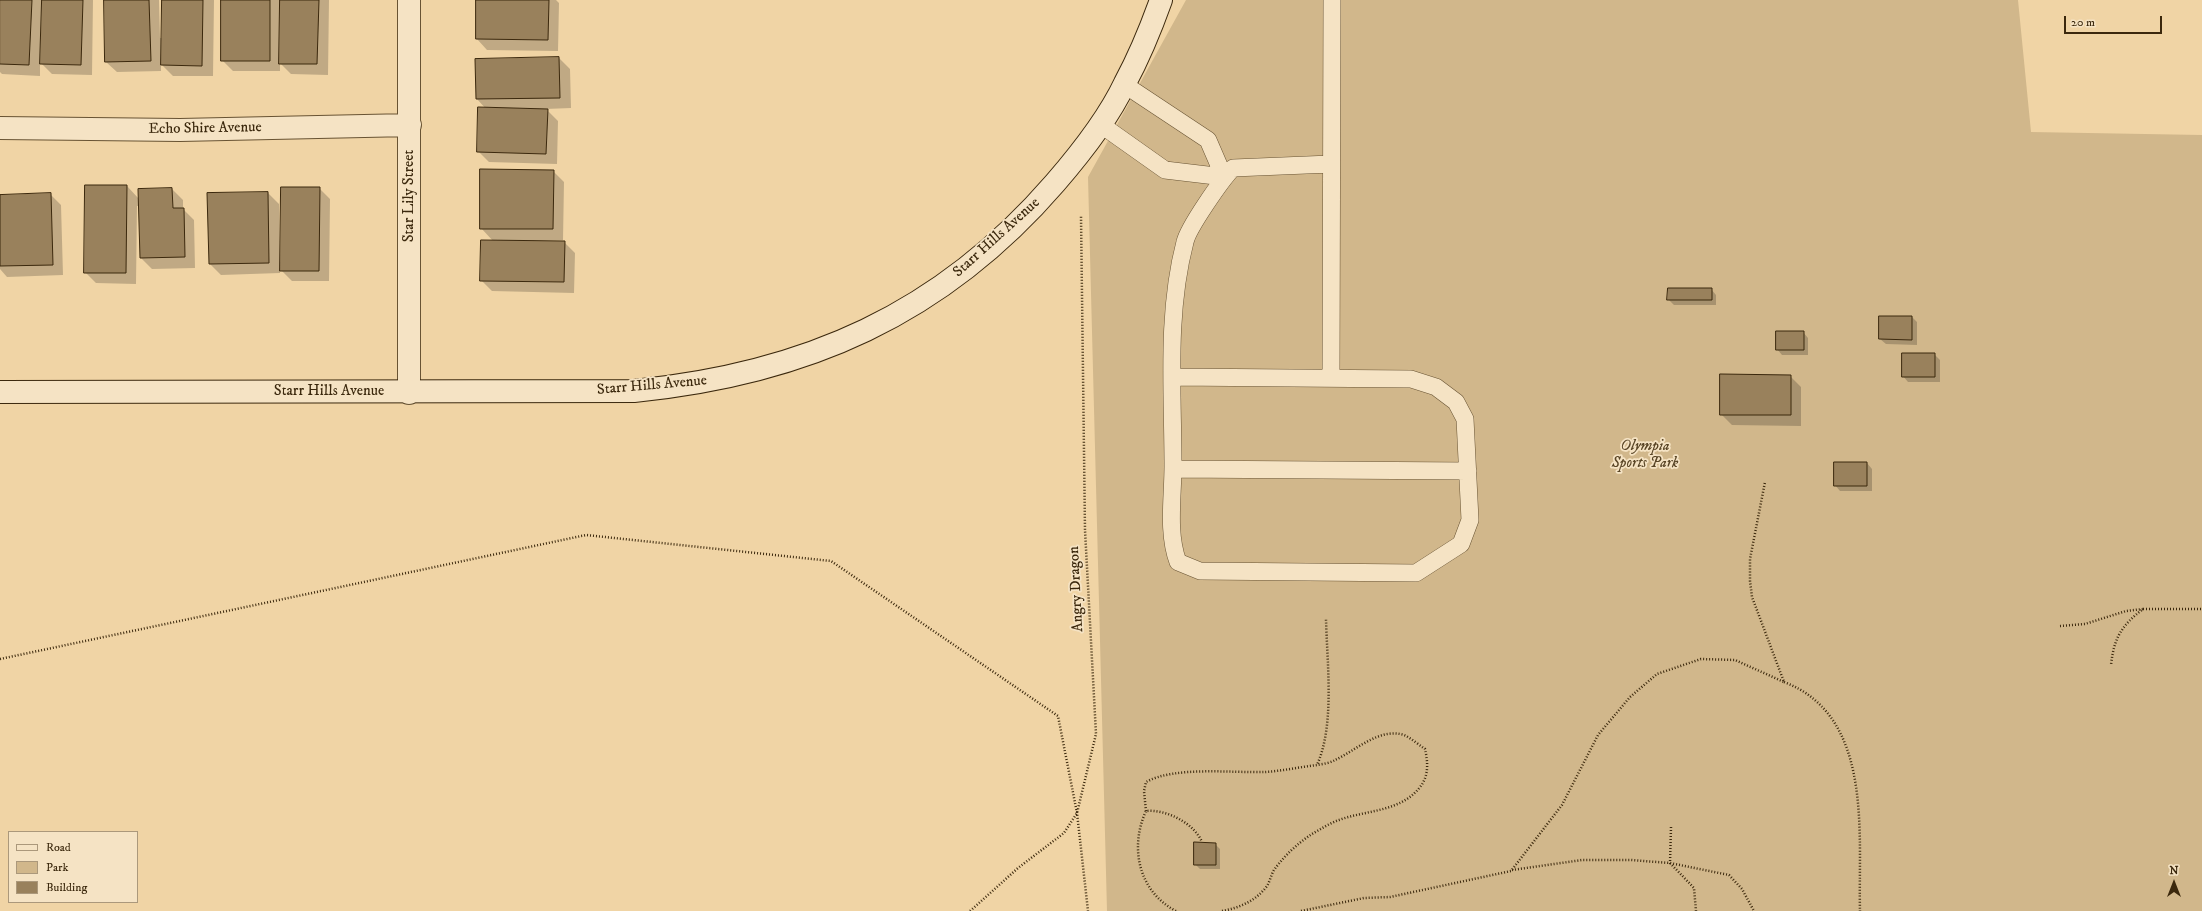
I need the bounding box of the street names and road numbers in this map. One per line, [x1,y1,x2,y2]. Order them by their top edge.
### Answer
street label: Echo Shire Avenue [148,119,262,139]
street label: Star Lily Street [401,150,419,242]
street label: Starr Hills Avenue [950,194,1044,282]
street label: Starr Hills Avenue [596,372,708,400]
street label: Starr Hills Avenue [274,383,384,401]
street label: Angry Dragon [1066,546,1088,632]

